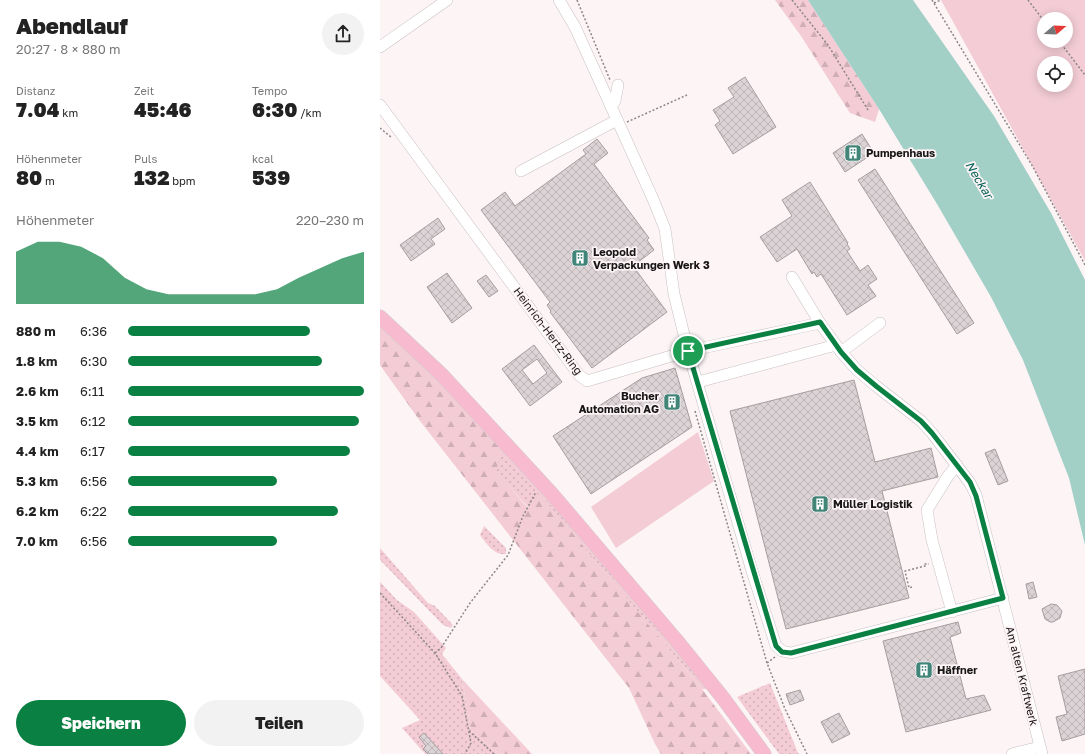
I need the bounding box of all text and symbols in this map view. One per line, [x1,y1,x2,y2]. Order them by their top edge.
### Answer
text: Abendlauf [16,12,128,39]
north arrow [1037,12,1073,48]
map controls [1037,12,1073,92]
button: share [322,13,364,55]
text: 20:27 · 8 × 880 m [16,41,121,57]
button: locate [1037,56,1073,92]
text: Distanz [16,84,55,97]
text: Zeit [134,84,154,97]
text: Tempo [252,84,287,97]
text: 7.04 [16,97,59,121]
text: 45:46 [134,97,192,121]
text: 6:30 [252,97,297,121]
text: km [59,106,78,119]
text: /km [297,106,321,119]
building icon: Pumpenhaus [843,143,863,163]
place label: Pumpenhaus [866,146,935,159]
text: Höhenmeter [16,152,82,165]
text: Puls [134,152,157,165]
text: kcal [252,152,274,165]
water label: Neckar [963,158,998,203]
text: 80 [16,165,42,189]
text: 132 [134,165,170,189]
text: 539 [252,165,290,189]
text: m [42,174,55,187]
text: bpm [170,174,196,187]
text: Höhenmeter [16,212,94,228]
text: 220–230 m [296,212,364,228]
place label: Leopold Verpackungen Werk 3 [593,245,710,271]
building icon: Leopold Verpackungen Werk 3 [570,248,590,268]
street label: Heinrich-Hertz-Ring [511,284,585,377]
text: 880 m [16,323,56,339]
text: 6:36 [80,323,107,339]
pin [671,334,705,368]
icon: arrive [677,340,699,362]
text: 1.8 km [16,353,57,369]
text: 6:30 [80,353,107,369]
text: 2.6 km [16,383,59,399]
text: 6:11 [80,383,104,399]
place label: Bucher Automation AG [579,389,660,415]
building icon: Bucher Automation AG [662,392,682,412]
text: 3.5 km [16,413,58,429]
text: 6:12 [80,413,106,429]
text: 4.4 km [16,443,59,459]
text: 6:17 [80,443,105,459]
text: 5.3 km [16,473,58,489]
text: 6:56 [80,473,107,489]
building icon: Müller Logistik [810,494,830,514]
place label: Müller Logistik [833,497,913,510]
text: 6.2 km [16,503,59,519]
text: 6:22 [80,503,107,519]
text: 7.0 km [16,533,58,549]
text: 6:56 [80,533,107,549]
street label: Am alten Kraftwerk [1004,625,1041,727]
building icon: Häffner [914,660,934,680]
place label: Häffner [937,663,978,676]
button: Speichern [16,700,186,746]
button: Teilen [194,700,364,746]

